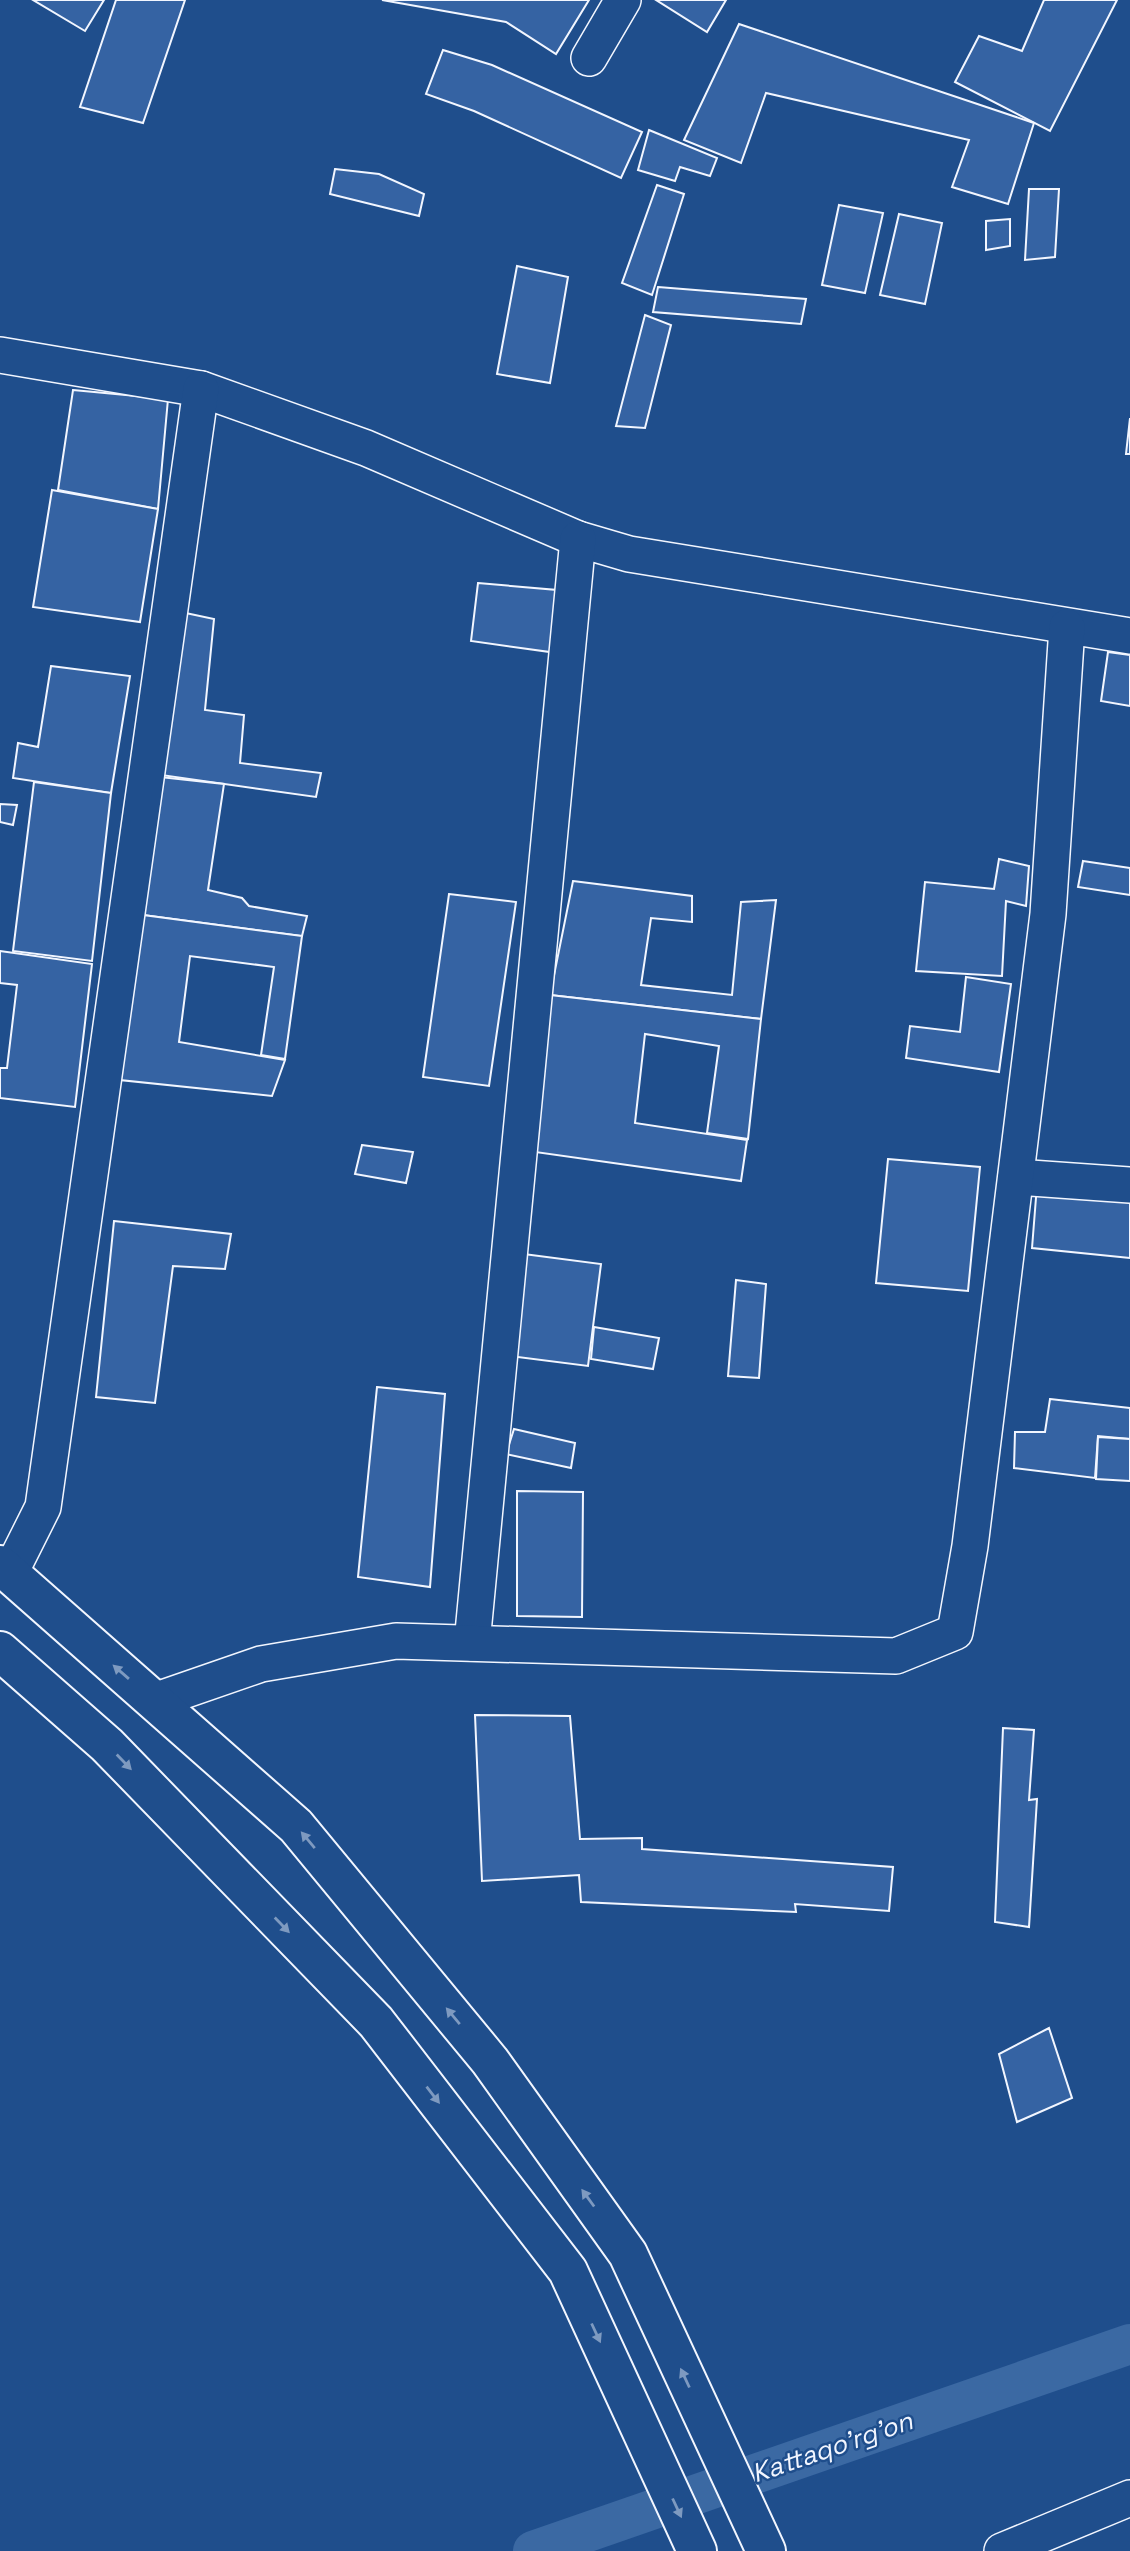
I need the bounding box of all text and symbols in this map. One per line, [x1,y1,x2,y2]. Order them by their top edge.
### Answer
one-way arrow [112,1664,130,1680]
one-way arrow [115,1753,131,1770]
one-way arrow [301,1832,316,1849]
one-way arrow [274,1916,290,1933]
one-way arrow [445,2007,460,2025]
one-way arrow [425,2086,440,2104]
one-way arrow [581,2189,595,2207]
one-way arrow [590,2323,602,2343]
one-way arrow [680,2368,691,2388]
water label: Kattaqo'rg'on [747,2403,918,2490]
one-way arrow [671,2498,682,2518]

